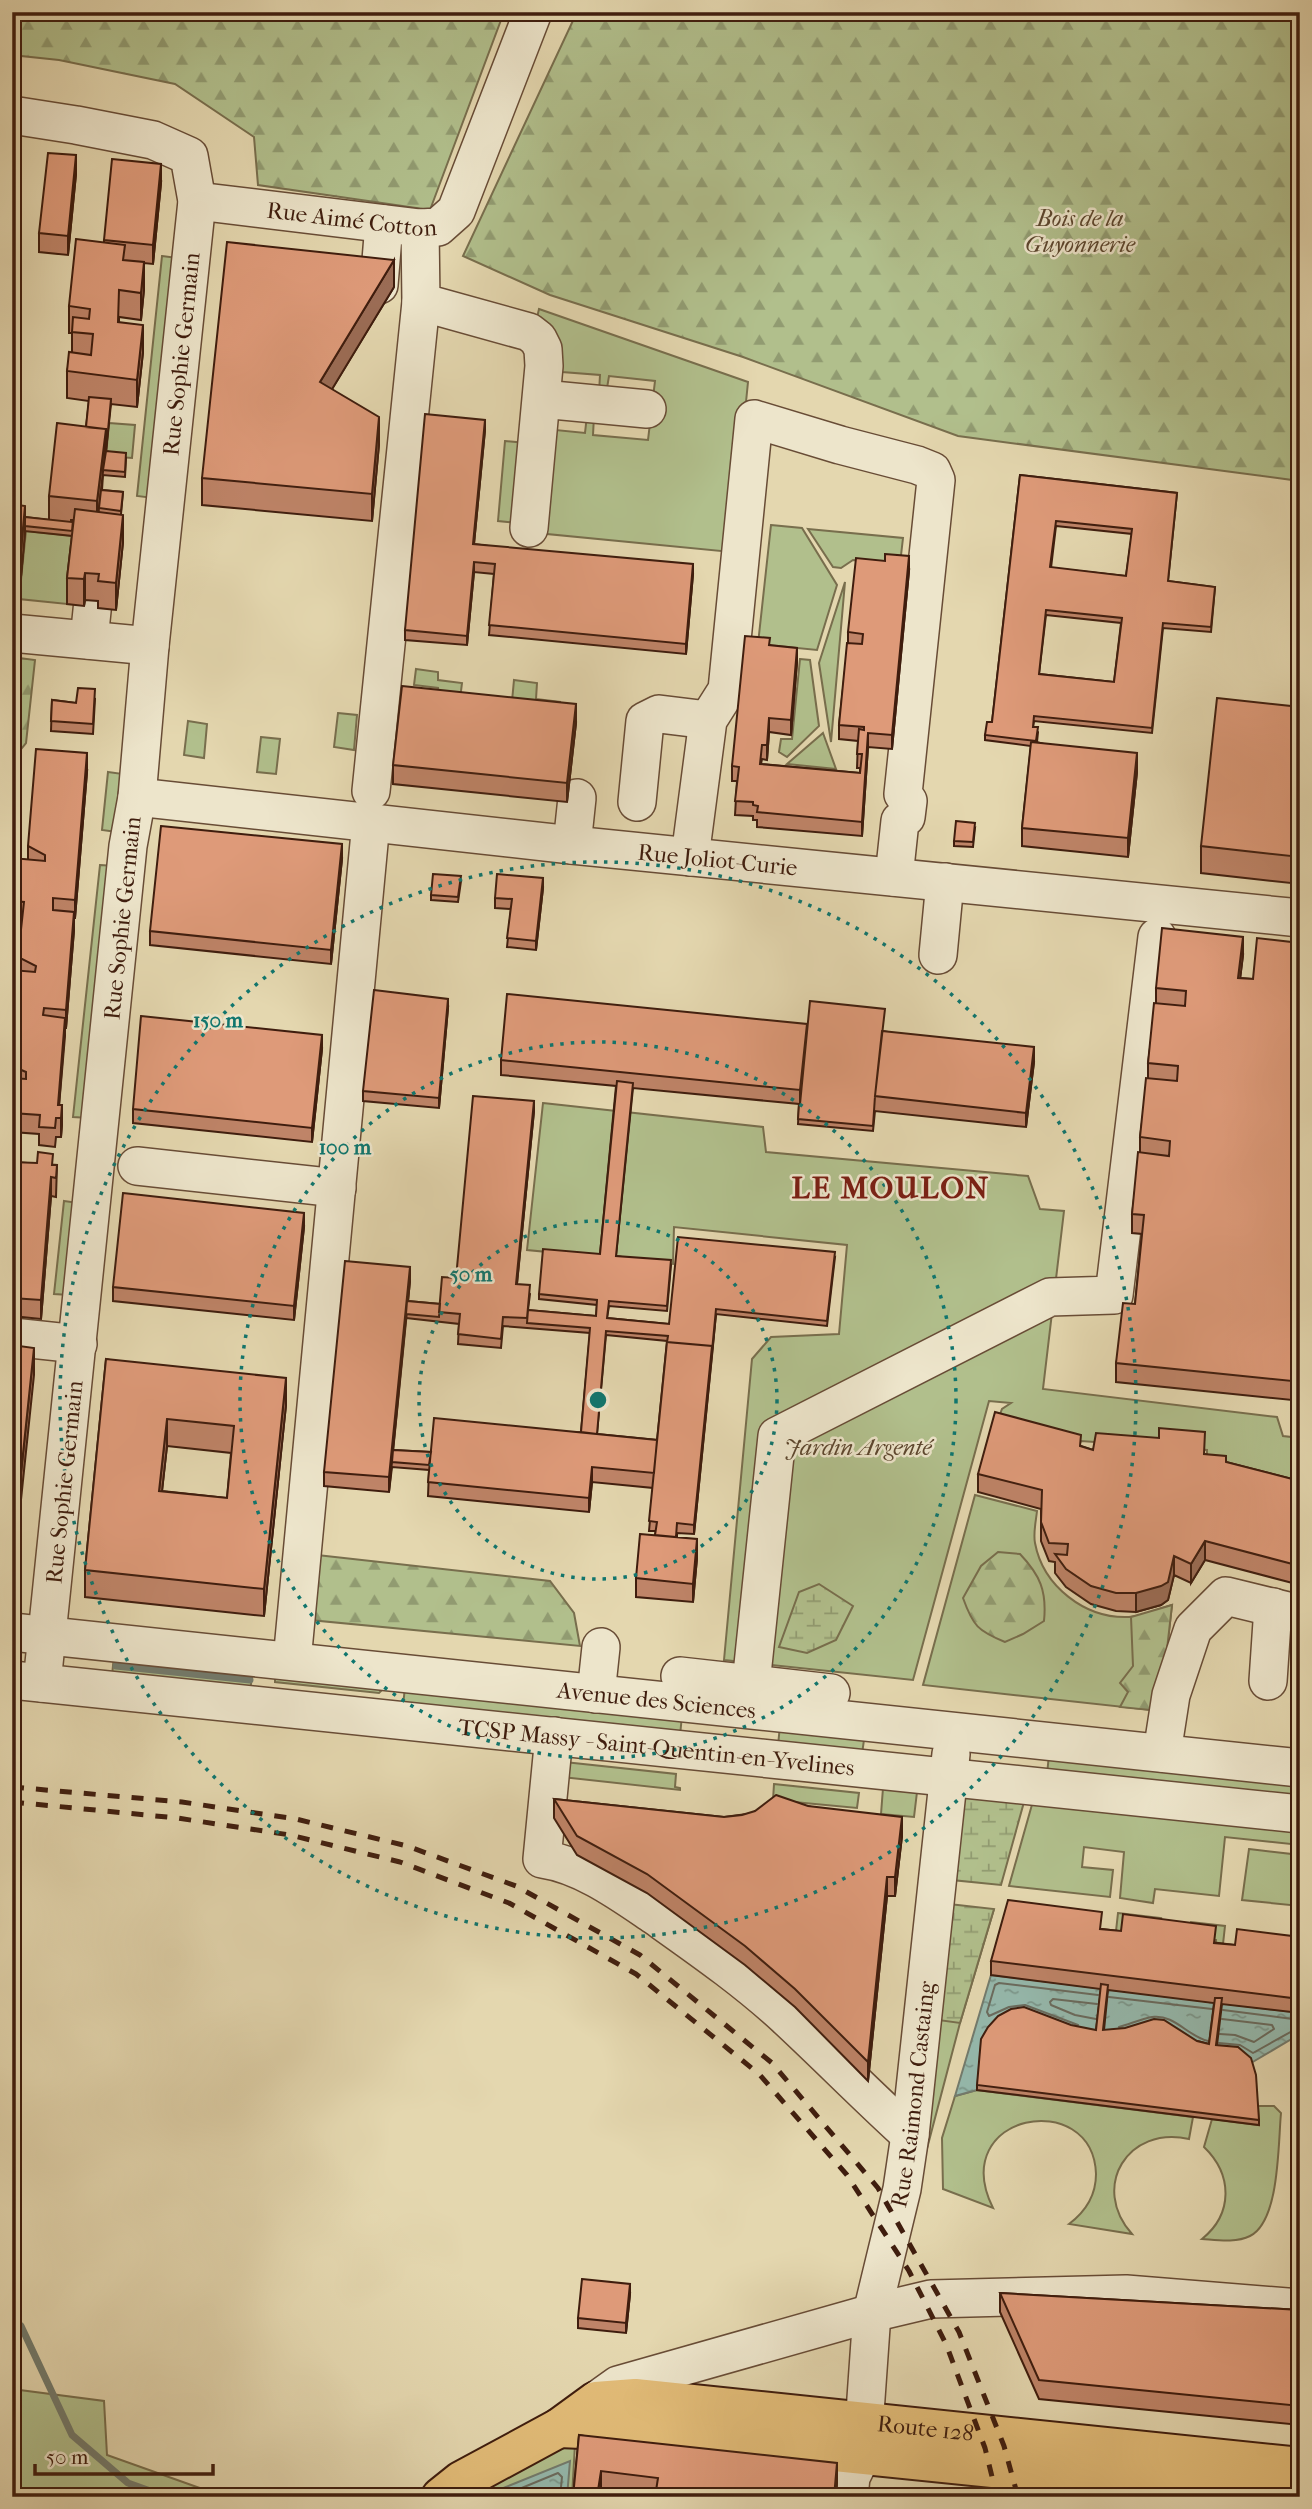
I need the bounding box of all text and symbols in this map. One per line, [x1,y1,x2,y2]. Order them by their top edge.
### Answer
street label: Rue Aimé Cotton [265,197,438,242]
park label: Bois de la Guyonnerie [1025,205,1136,258]
street label: Rue Sophie Germain [157,250,206,457]
street label: Rue Sophie Germain [98,814,147,1021]
street label: Rue Joliot-Curie [636,839,799,882]
text: 150 m [193,1008,244,1032]
text: 100 m [319,1135,372,1159]
district label: LE MOULON [792,1171,990,1206]
text: 50 m [450,1262,493,1286]
street label: Rue Sophie Germain [40,1378,89,1585]
centre of rings [586,1388,610,1412]
park label: Jardin Argenté [784,1434,935,1461]
street label: Avenue des Sciences [555,1677,757,1724]
street label: TCSP Massy - Saint-Quentin-en-Yvelines [457,1714,856,1782]
street label: Rue Raimond Castaing [885,1979,941,2210]
street label: Route 128 [876,2410,975,2447]
scale bar [35,2432,214,2476]
text: 50 m [46,2445,89,2469]

